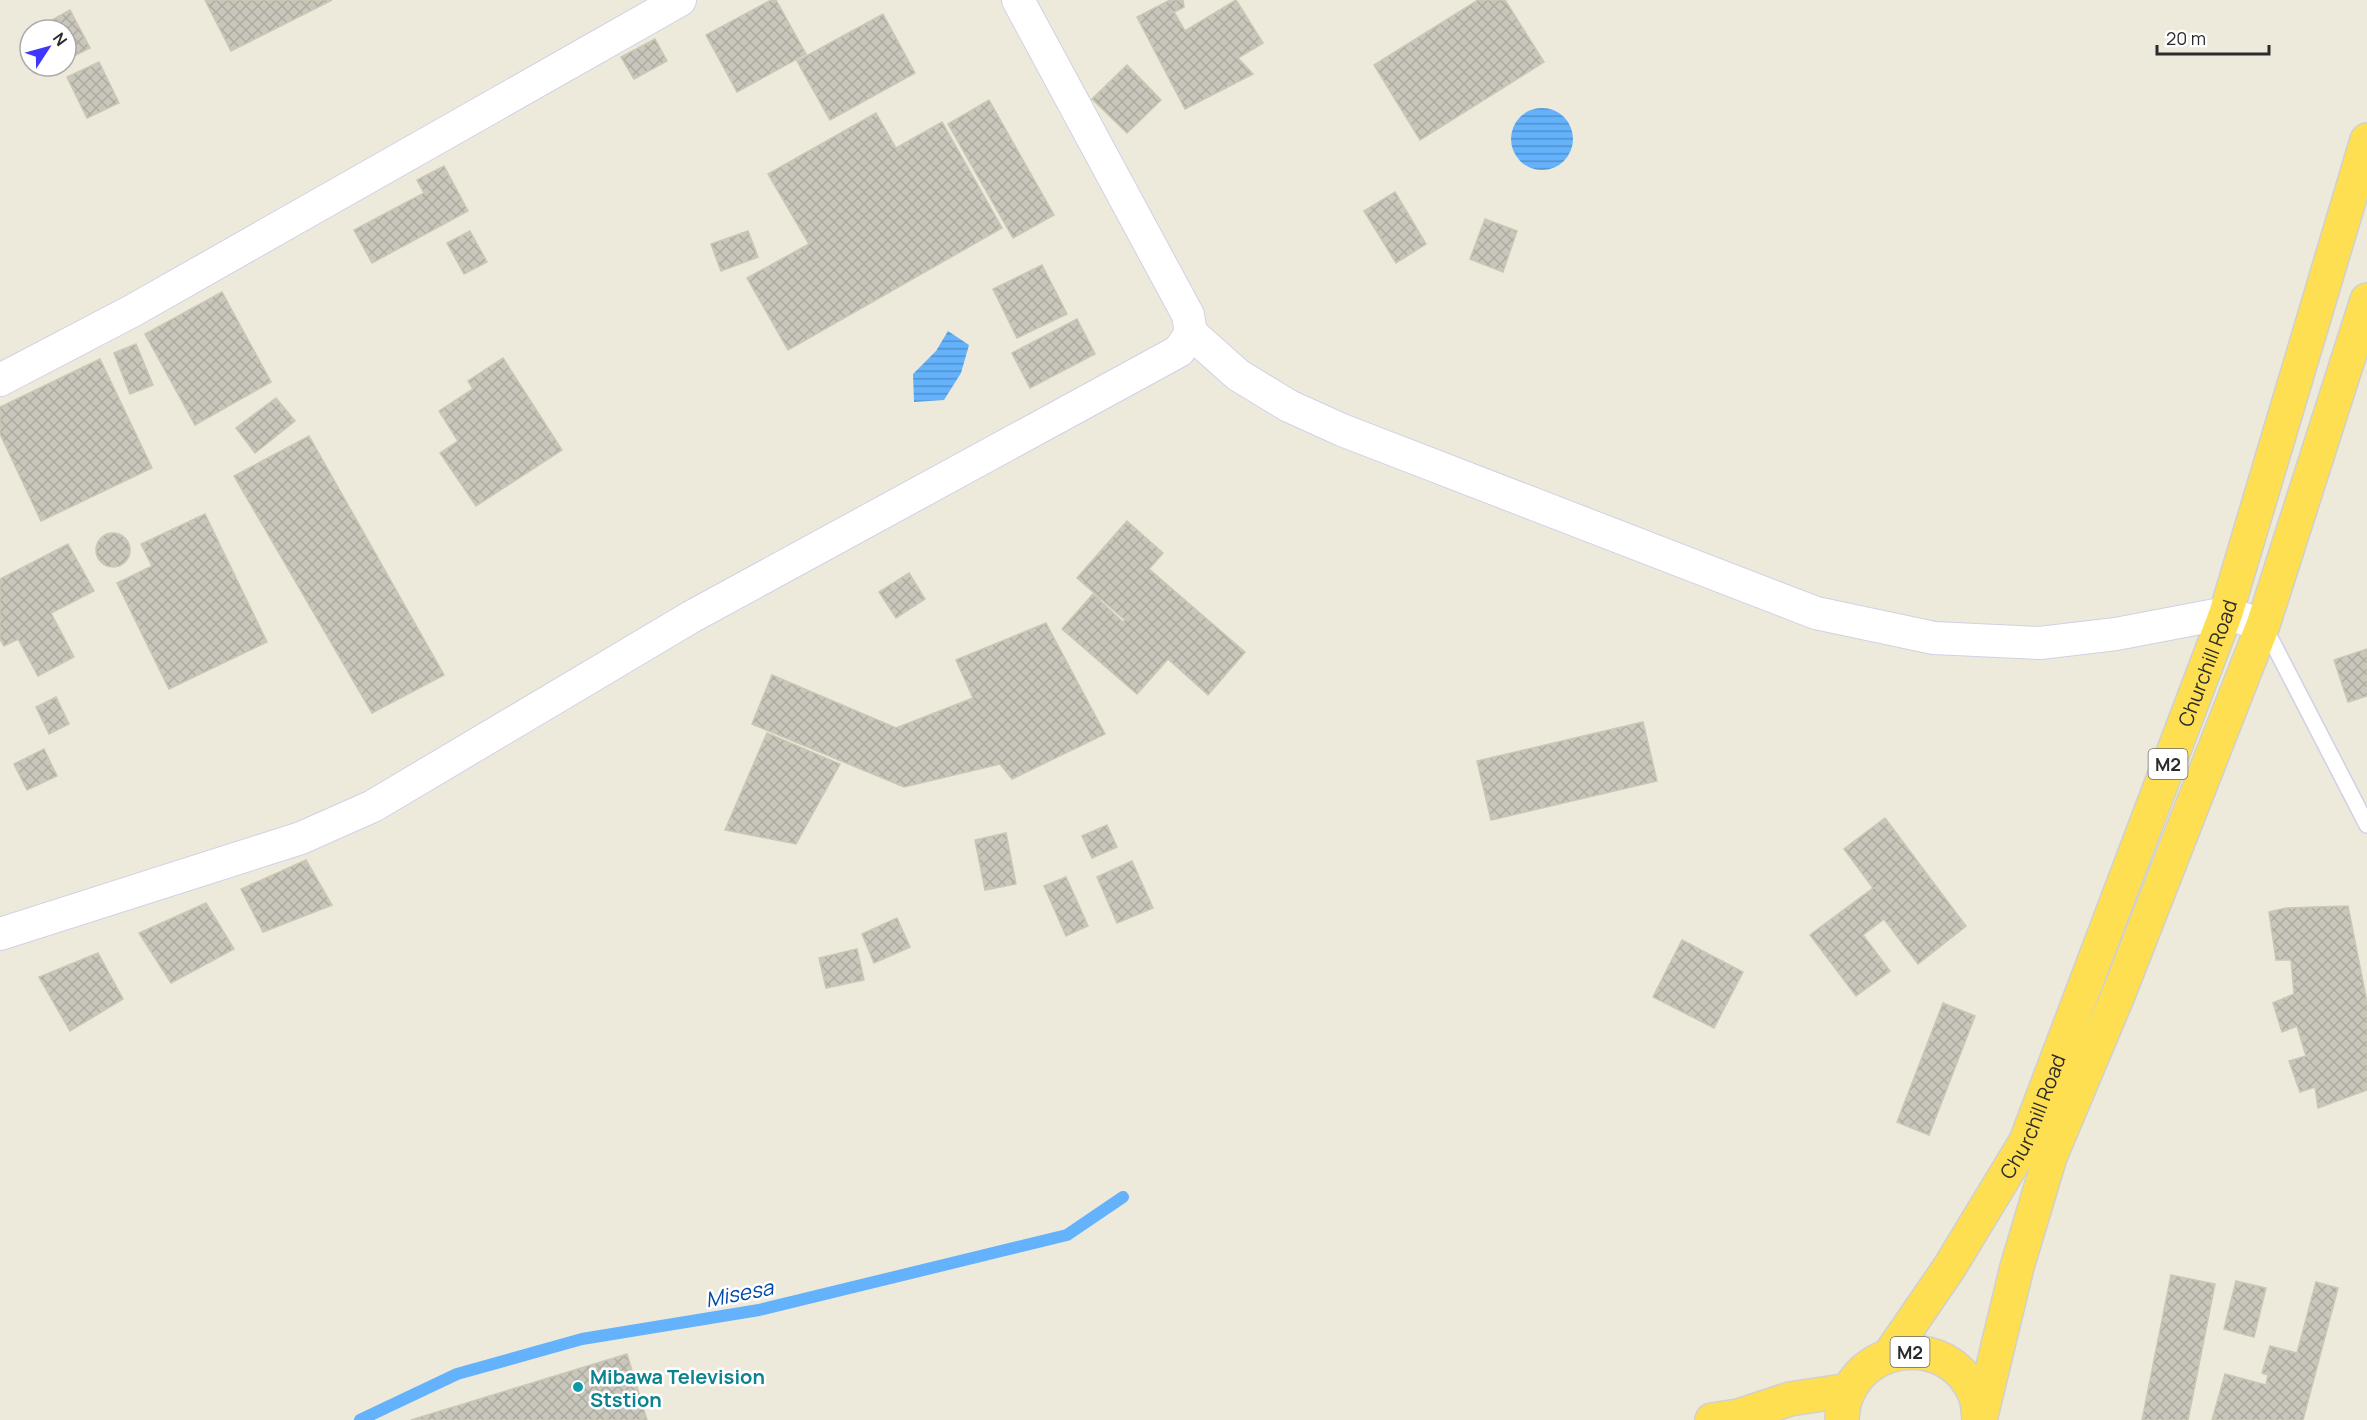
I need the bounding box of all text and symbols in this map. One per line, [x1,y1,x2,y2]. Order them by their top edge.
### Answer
north arrow [18,18,78,78]
scale bar [2157,18,2270,56]
text: 20 m [2166,26,2206,50]
text: N [48,28,72,50]
street label: Churchill Road [2171,596,2243,730]
road number: M2 [2148,749,2188,779]
street label: Churchill Road [1993,1050,2071,1184]
water label: Misesa [703,1272,777,1313]
road number: M2 [1890,1337,1930,1367]
place label: Mibawa Television Ststion [590,1363,765,1413]
marker: Mibawa Television Ststion [571,1380,585,1394]

